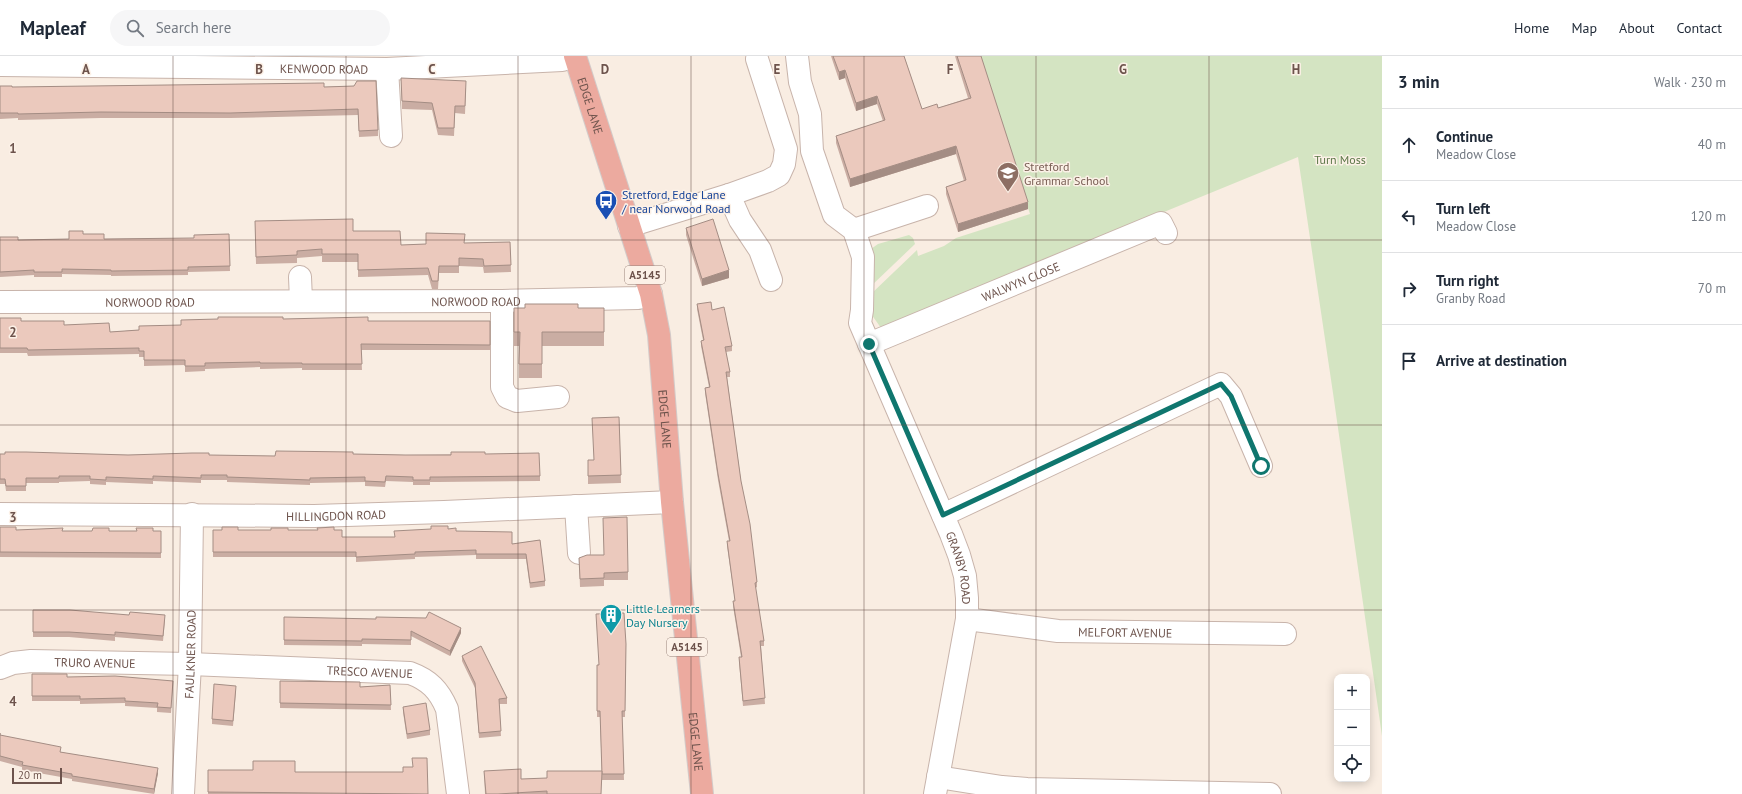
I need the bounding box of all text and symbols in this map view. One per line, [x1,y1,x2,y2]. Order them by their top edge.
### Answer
search box [110,10,390,46]
text: Mapleaf [20,16,86,40]
icon: search [124,17,146,39]
text: Search here [156,18,231,37]
text: Home [1514,19,1549,37]
text: Map [1571,19,1597,37]
text: About [1619,19,1655,37]
text: Contact [1677,19,1722,37]
street label: KENWOOD ROAD [280,60,368,76]
text: A [82,61,90,78]
text: B [255,61,263,78]
text: C [428,61,436,78]
text: D [601,61,609,78]
text: E [774,61,781,78]
text: F [947,61,954,78]
text: G [1119,61,1127,78]
text: H [1292,61,1300,78]
text: 3 min [1398,71,1439,93]
text: Walk · 230 m [1654,74,1726,91]
street label: EDGE LANE [575,75,607,136]
text: Continue [1436,127,1493,146]
icon: ahead [1398,134,1420,156]
text: 40 m [1698,136,1726,153]
text: 1 [9,140,17,157]
text: Meadow Close [1436,146,1516,163]
park label: Turn Moss [1314,152,1366,167]
place label: Stretford Grammar School [1024,159,1109,188]
school or university icon: Stretford Grammar School [995,160,1021,193]
place label: Stretford, Edge Lane / near Norwood Road [621,187,731,216]
bus stop icon: Stretford, Edge Lane / near Norwood Road [593,188,619,221]
text: Turn left [1436,199,1490,218]
icon: left [1398,206,1420,228]
text: 120 m [1691,208,1726,225]
text: Meadow Close [1436,218,1516,235]
street label: WALWYN CLOSE [979,258,1062,304]
road number: A5145 [625,266,665,284]
text: Turn right [1436,271,1499,290]
icon: right [1398,278,1420,300]
text: 70 m [1698,280,1726,297]
text: Granby Road [1436,290,1505,307]
street label: NORWOOD ROAD [431,293,521,309]
street label: NORWOOD ROAD [105,294,195,309]
text: 2 [9,324,17,341]
route end [860,335,878,353]
icon: arrive [1398,350,1420,372]
text: Arrive at destination [1436,351,1567,370]
street label: EDGE LANE [656,389,675,449]
route start [1252,457,1270,475]
street label: HILLINGDON ROAD [286,506,386,524]
text: 3 [9,509,17,526]
street label: GRANBY ROAD [943,529,975,605]
place label: Little Learners Day Nursery [626,601,700,630]
building icon: Little Learners Day Nursery [598,602,624,635]
street label: FAULKNER ROAD [181,609,198,699]
street label: MELFORT AVENUE [1078,624,1172,640]
road number: A5145 [667,638,707,656]
street label: TRURO AVENUE [54,654,136,670]
street label: TRESCO AVENUE [326,662,413,681]
map controls [1334,674,1370,782]
button: + [1334,674,1370,710]
text: 4 [9,693,17,710]
button: − [1334,710,1370,746]
street label: EDGE LANE [686,711,707,772]
button: locate [1334,746,1370,782]
scale bar [12,766,62,785]
text: 20 m [18,768,42,782]

